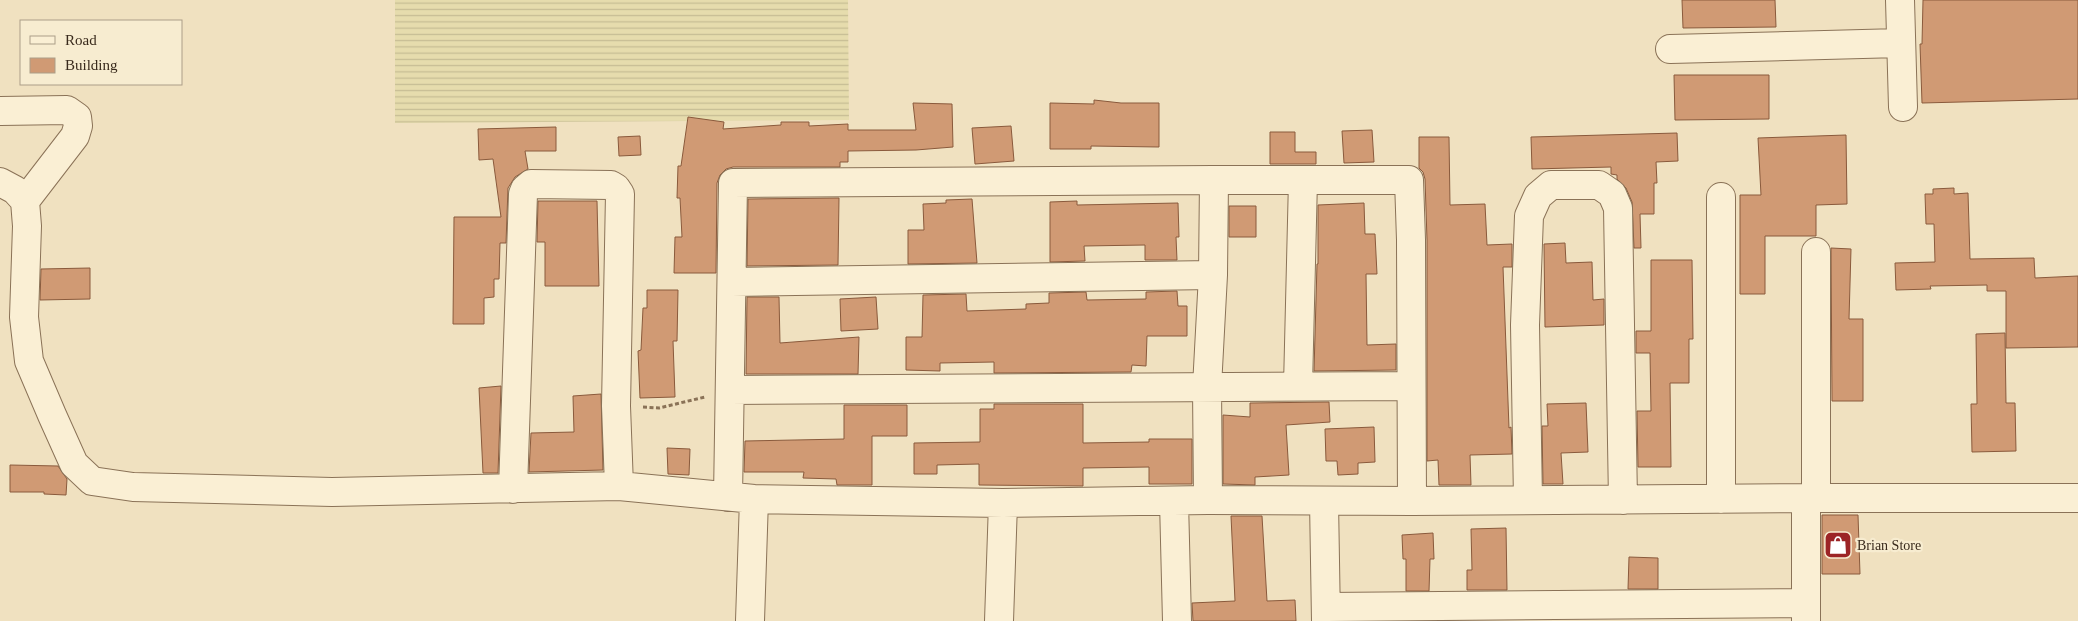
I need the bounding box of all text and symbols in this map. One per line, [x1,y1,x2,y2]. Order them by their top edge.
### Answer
legend [20,20,182,85]
text: Road [65,32,97,48]
text: Building [65,57,118,73]
shop icon: Brian Store [1823,530,1853,560]
place label: Brian Store [1857,538,1921,553]

